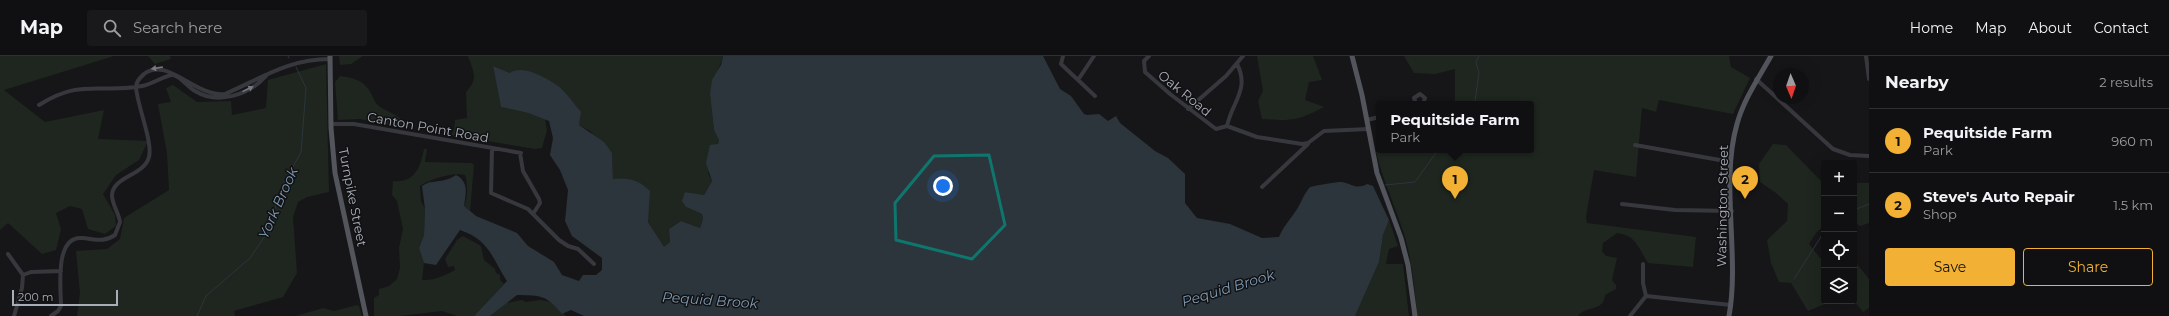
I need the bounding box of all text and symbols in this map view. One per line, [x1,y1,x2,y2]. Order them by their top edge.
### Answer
search box [87,10,367,46]
text: Map [20,16,63,39]
icon: search [101,17,123,39]
text: Search here [133,18,222,37]
text: Home [1910,19,1953,37]
text: Map [1975,19,2006,37]
text: About [2028,19,2072,37]
text: Contact [2094,19,2149,37]
one-way arrow [151,65,163,71]
street label: Oak Road [1155,67,1215,119]
north arrow [1773,68,1809,104]
text: Nearby [1885,72,1949,92]
text: 2 results [2099,74,2153,90]
one-way arrow [242,86,254,92]
popup [1376,101,1534,153]
street label: Canton Point Road [366,108,490,146]
text: Pequitside Farm [1390,110,1520,129]
text: Pequitside Farm [1923,123,2052,142]
text: Park [1390,129,1420,145]
text: 1 [1895,133,1901,149]
text: 960 m [2111,133,2153,149]
text: Park [1923,142,1953,158]
street label: Washington Street [1713,145,1731,267]
street label: Turnpike Street [336,146,370,248]
map controls [1821,160,1857,304]
button: + [1821,160,1857,196]
water label: York Brook [254,164,302,242]
pin: 1 [1442,166,1468,199]
pin: 2 [1732,166,1758,199]
your location [933,176,953,196]
text: Steve's Auto Repair [1923,187,2075,206]
button: − [1821,196,1857,232]
text: 2 [1894,197,1902,213]
text: 1.5 km [2113,197,2153,213]
text: Shop [1923,206,1957,222]
button: locate [1821,232,1857,268]
button: Save [1885,248,2015,286]
button: Share [2023,248,2153,286]
water label: Pequid Brook [1179,265,1277,311]
button: layers [1821,268,1857,304]
scale bar [12,288,118,307]
water label: Pequid Brook [661,288,759,312]
text: 200 m [18,290,53,304]

